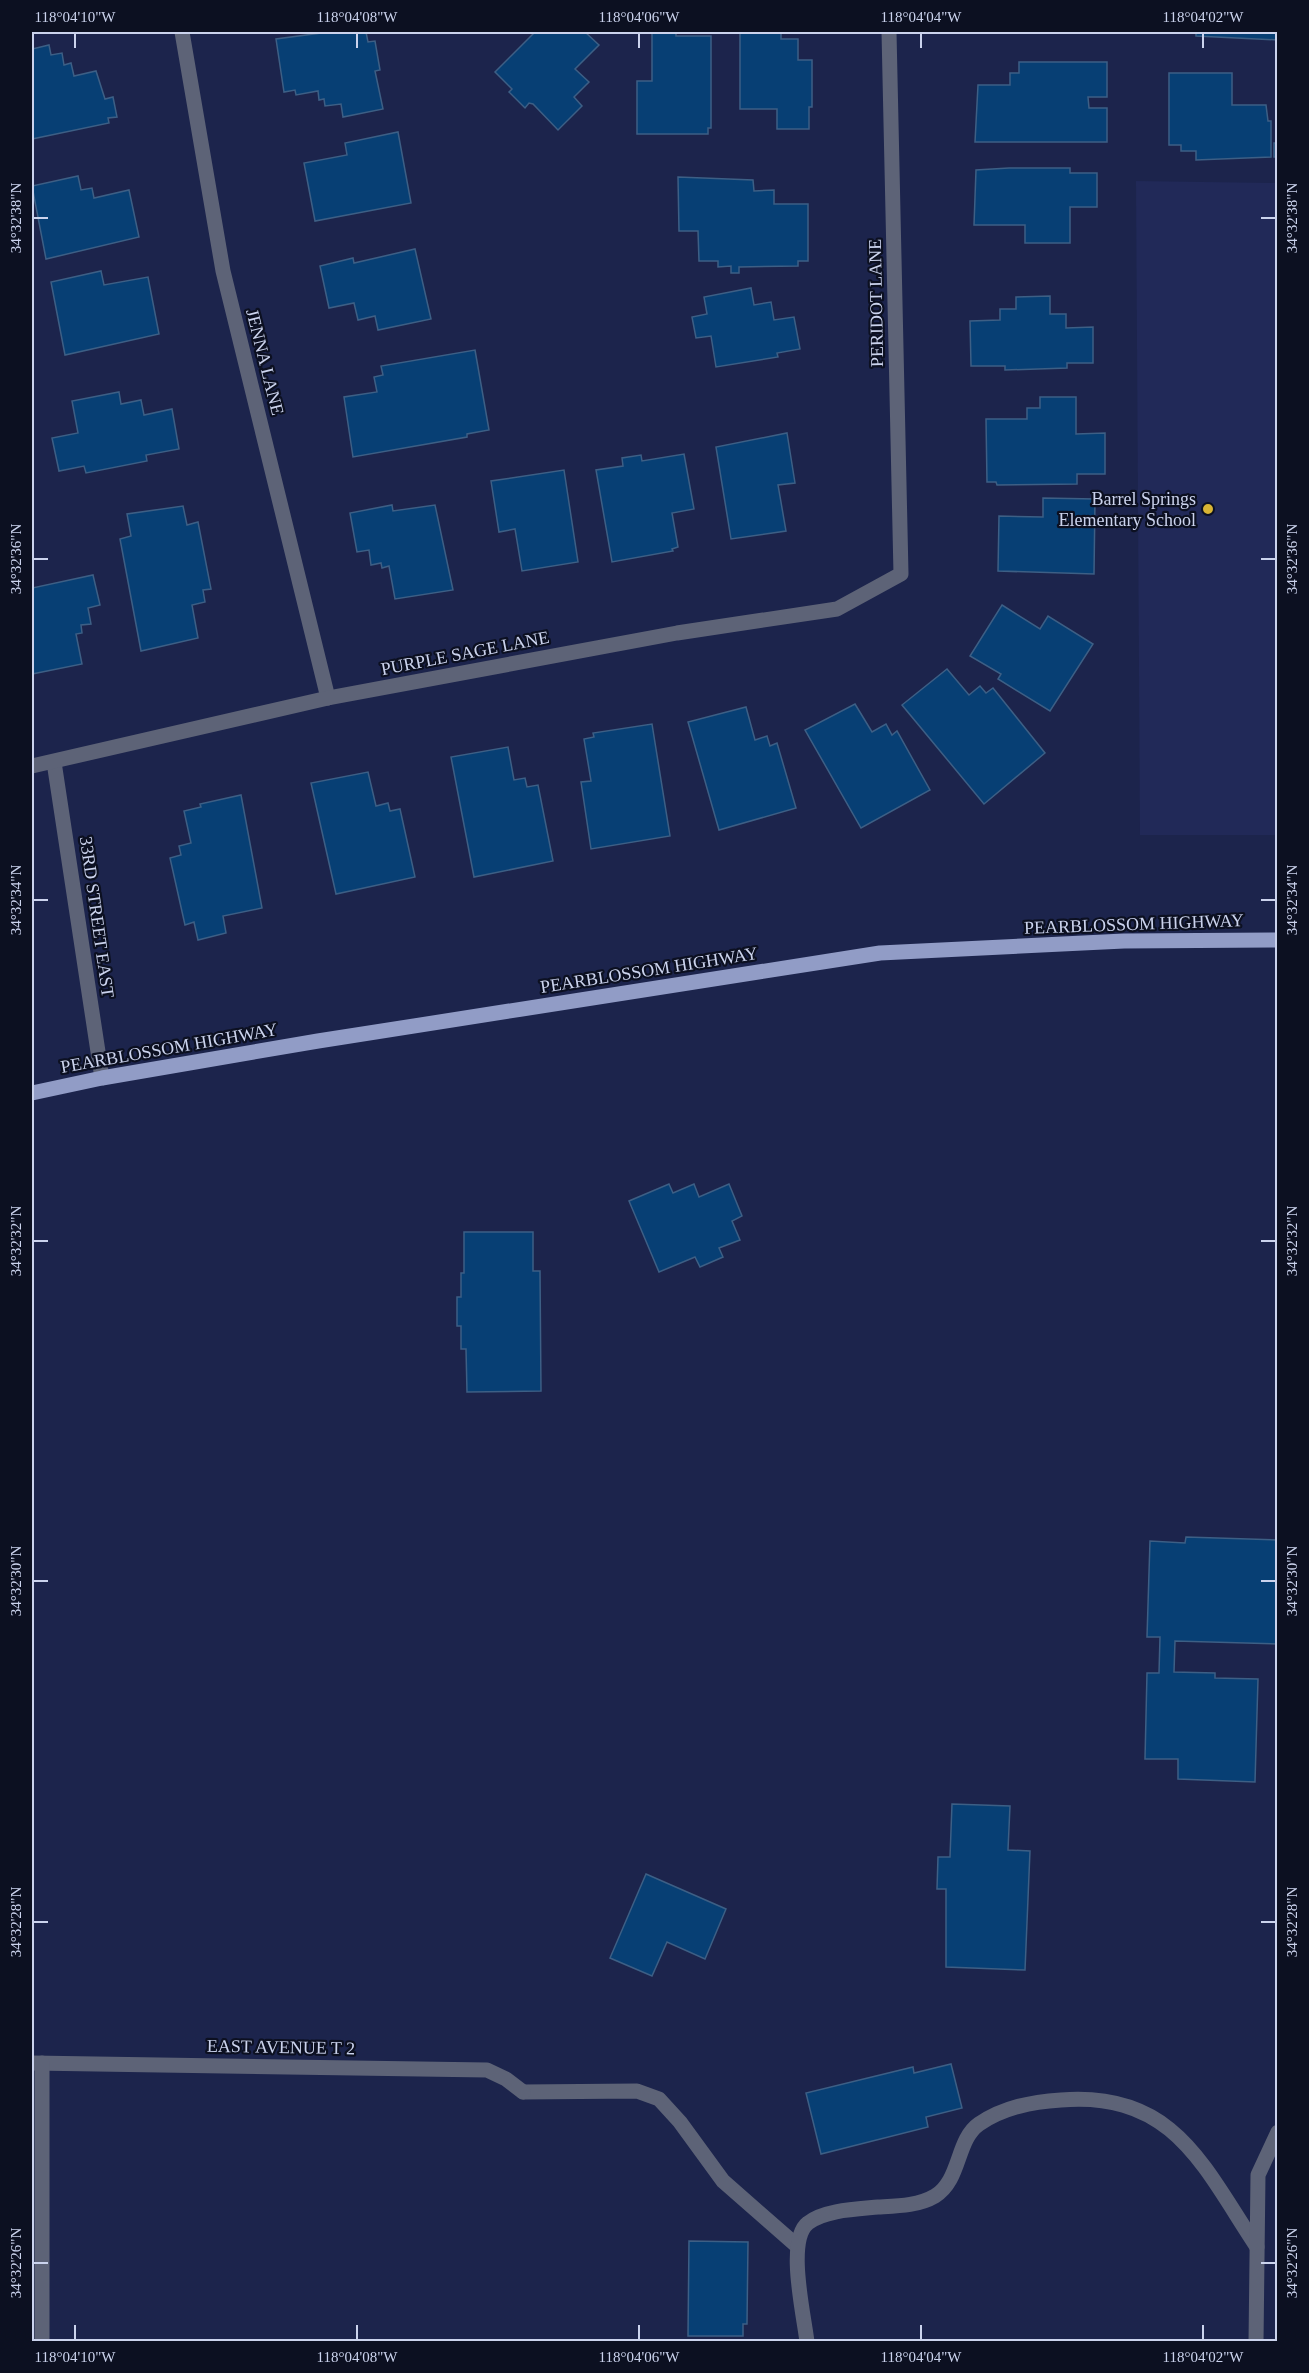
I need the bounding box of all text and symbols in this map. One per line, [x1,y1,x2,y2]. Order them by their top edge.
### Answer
text: 118°04'10"W [35,9,116,25]
text: 118°04'08"W [317,9,398,25]
text: 118°04'06"W [599,9,680,25]
text: 118°04'04"W [881,9,962,25]
text: 118°04'02"W [1163,9,1244,25]
text: 34°32'38"N [8,183,24,253]
text: 34°32'38"N [1284,183,1300,253]
street label: PERIDOT LANE [865,239,887,367]
street label: JENNA LANE [242,307,288,417]
place label: Barrel Springs Elementary School [1059,489,1196,530]
marker: Barrel Springs Elementary School [1201,502,1215,516]
text: 34°32'36"N [8,524,24,594]
text: 34°32'36"N [1284,524,1300,594]
street label: PURPLE SAGE LANE [379,627,551,679]
street label: 33RD STREET EAST [76,835,118,999]
text: 34°32'34"N [8,865,24,935]
text: 34°32'34"N [1284,865,1300,935]
street label: PEARBLOSSOM HIGHWAY [1024,910,1244,938]
street label: PEARBLOSSOM HIGHWAY [539,943,759,997]
street label: PEARBLOSSOM HIGHWAY [59,1019,279,1077]
text: 34°32'32"N [8,1206,24,1276]
text: 34°32'32"N [1284,1206,1300,1276]
text: 34°32'30"N [8,1546,24,1616]
text: 34°32'30"N [1284,1546,1300,1616]
text: 34°32'28"N [8,1887,24,1957]
text: 34°32'28"N [1284,1887,1300,1957]
street label: EAST AVENUE T 2 [207,2036,355,2058]
text: 34°32'26"N [8,2228,24,2298]
text: 34°32'26"N [1284,2228,1300,2298]
text: 118°04'10"W [35,2349,116,2365]
text: 118°04'08"W [317,2349,398,2365]
text: 118°04'06"W [599,2349,680,2365]
text: 118°04'04"W [881,2349,962,2365]
text: 118°04'02"W [1163,2349,1244,2365]

